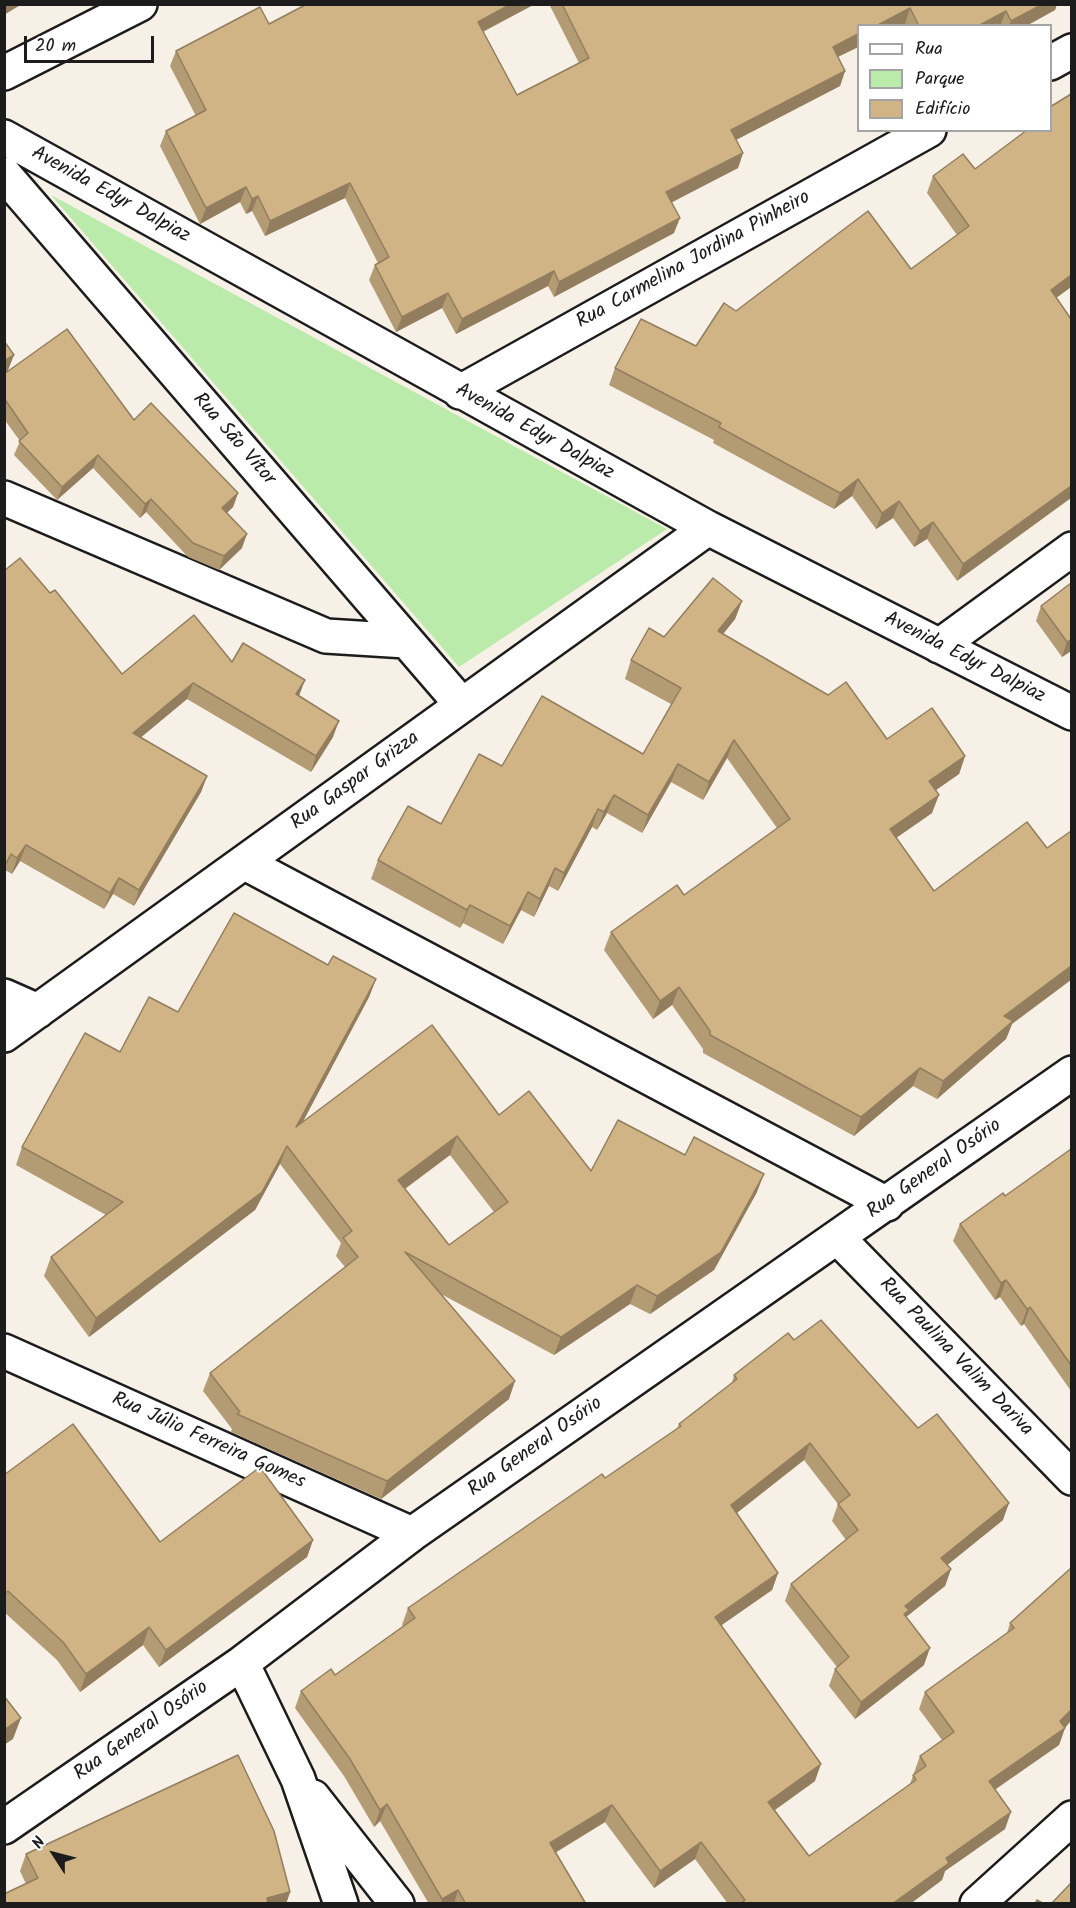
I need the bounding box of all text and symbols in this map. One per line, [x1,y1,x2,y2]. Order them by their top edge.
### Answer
scale bar [27,24,158,62]
legend [857,24,1052,132]
text: 20 m [35,32,76,61]
text: Rua [915,35,943,64]
text: Parque [915,65,964,94]
text: Edifício [915,95,970,124]
street label: Avenida Edyr Dalpiaz [26,142,194,250]
street label: Rua Carmelina Jordina Pinheiro [573,187,815,335]
street label: Avenida Edyr Dalpiaz [450,379,618,487]
street label: Rua São Vítor [186,389,280,491]
street label: Avenida Edyr Dalpiaz [879,608,1049,710]
street label: Rua Gaspar Grizza [287,727,425,837]
street label: Rua General Osório [863,1115,1007,1225]
street label: Rua Paulina Valim Dariva [873,1274,1037,1442]
street label: Rua Júlio Ferreira Gomes [107,1388,309,1496]
street label: Rua General Osório [464,1393,608,1503]
street label: Rua General Osório [70,1677,214,1787]
north arrow [24,1824,84,1884]
text: N [26,1832,52,1855]

